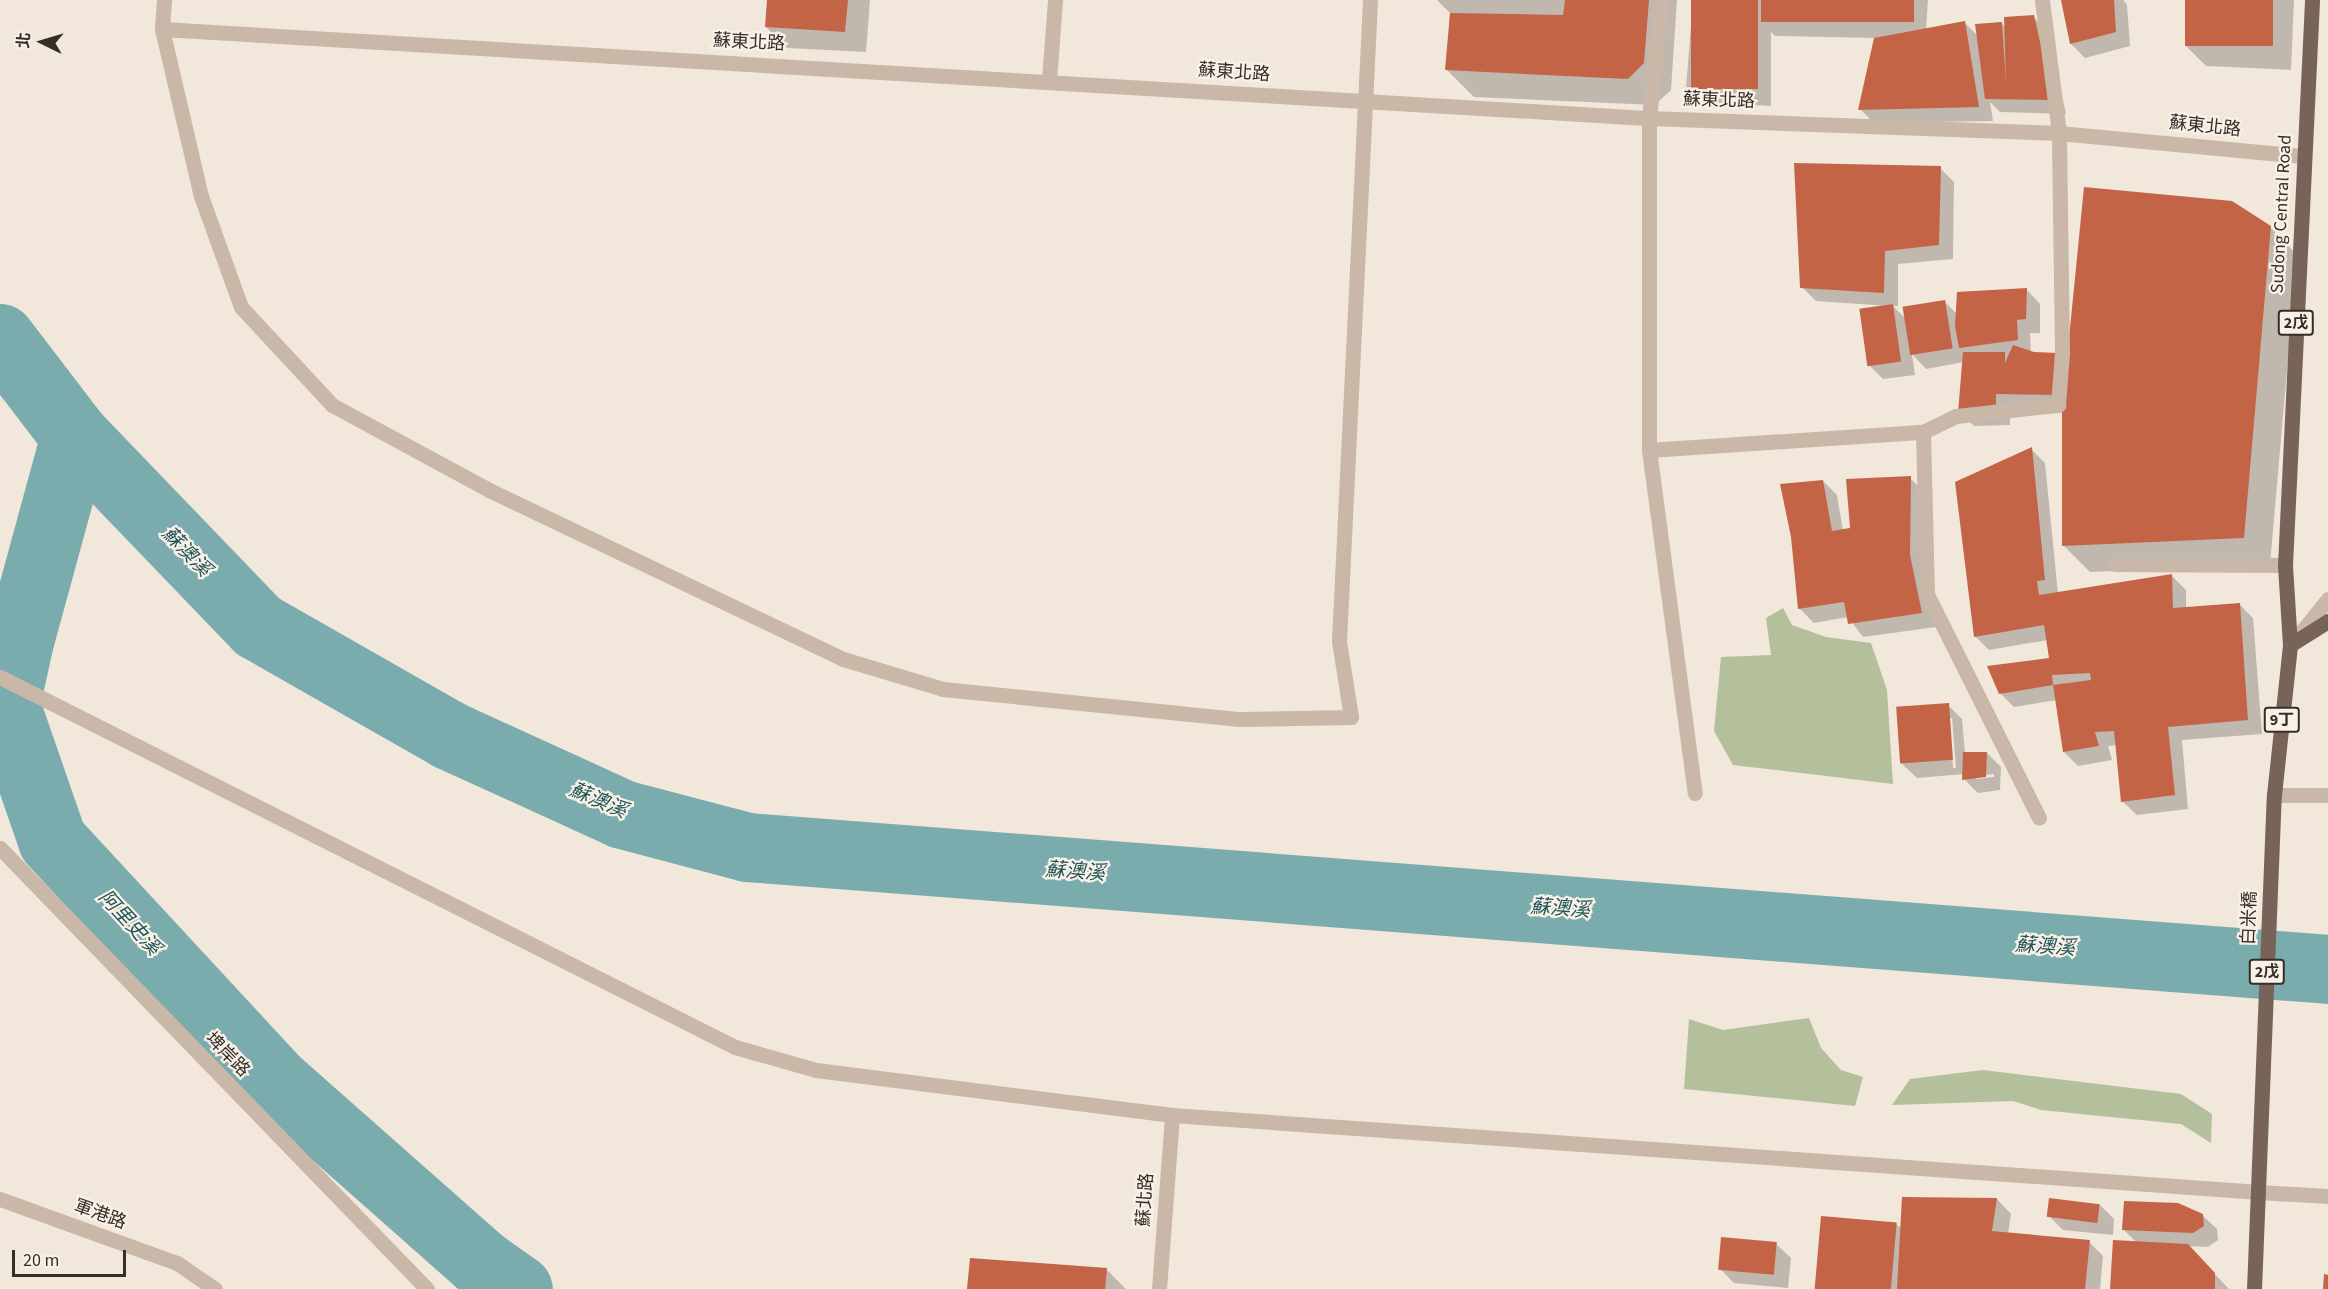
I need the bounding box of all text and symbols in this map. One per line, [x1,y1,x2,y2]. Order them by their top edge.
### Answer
north arrow [12,12,72,72]
street label: 蘇東北路 [712,30,786,56]
text: 北 [12,32,36,49]
street label: 蘇東北路 [1197,60,1271,86]
street label: 蘇東北路 [1683,89,1755,113]
street label: 蘇東北路 [2168,112,2242,142]
street label: Sudong Central Road [2267,134,2297,294]
road number: 2戊 [2276,310,2316,336]
water label: 蘇澳溪 [157,522,215,582]
road number: 9丁 [2262,707,2302,733]
water label: 蘇澳溪 [566,778,630,824]
water label: 蘇澳溪 [1044,858,1106,886]
water label: 阿里史溪 [93,886,165,960]
street label: 白米橋 [2238,891,2262,945]
water label: 蘇澳溪 [1529,895,1591,923]
water label: 蘇澳溪 [2014,933,2076,961]
road number: 2戊 [2248,959,2286,985]
street label: 埤岸路 [200,1028,254,1082]
street label: 蘇北路 [1133,1172,1159,1228]
street label: 軍港路 [71,1196,129,1234]
scale bar [15,1238,129,1276]
text: 20 m [23,1248,59,1273]

